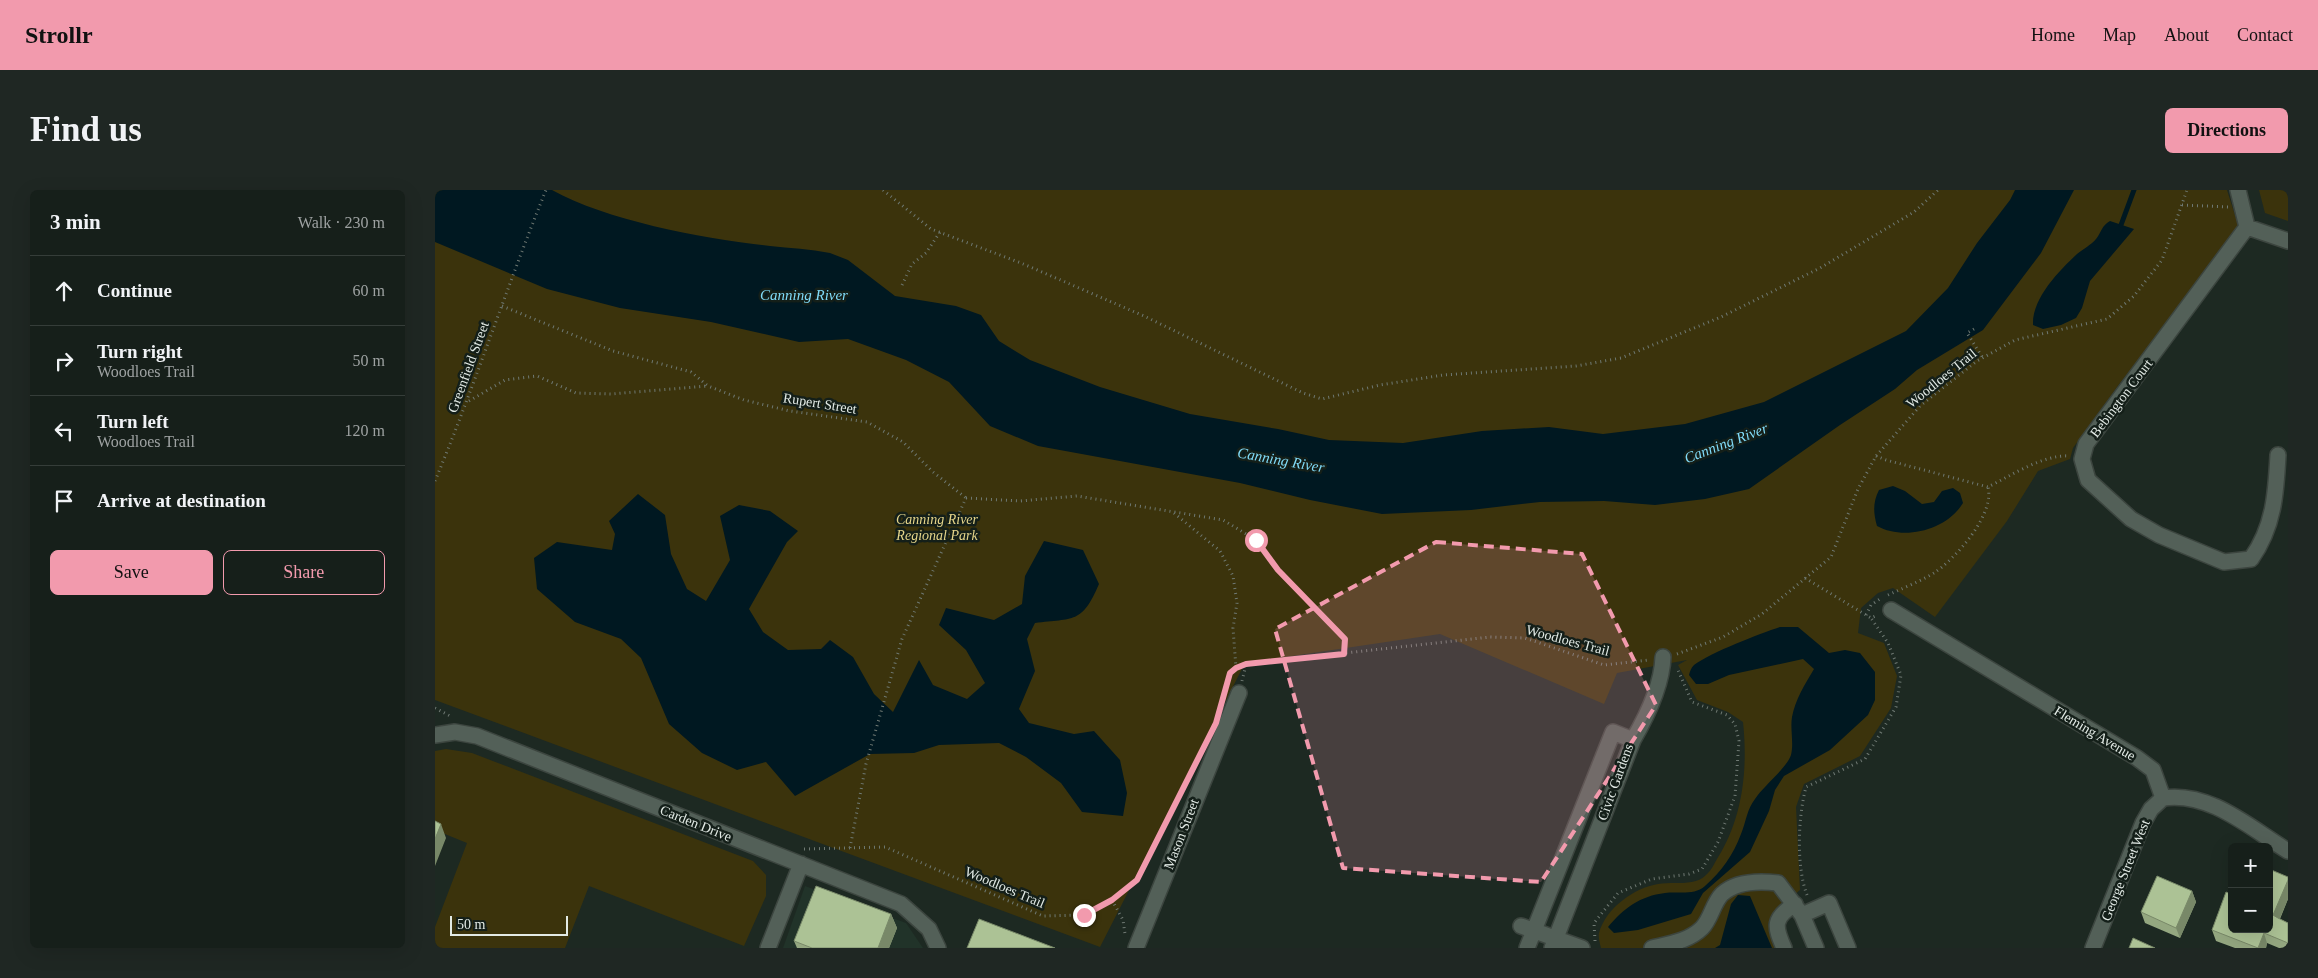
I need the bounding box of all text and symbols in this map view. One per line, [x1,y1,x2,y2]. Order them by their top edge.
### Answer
text: Strollr [25,22,93,48]
text: Home [2031,25,2075,45]
text: Map [2103,25,2136,45]
text: About [2164,25,2209,45]
text: Contact [2237,25,2293,45]
button: Directions [2165,108,2288,153]
text: Find us [30,110,142,149]
text: 3 min [50,210,101,234]
text: Walk · 230 m [298,214,385,231]
icon: ahead [50,277,78,305]
text: Continue [97,280,172,301]
text: 60 m [353,282,385,299]
water label: Canning River [760,287,848,303]
street label: Greenfield Street [445,319,492,415]
text: Turn right [97,341,182,362]
street label: Woodloes Trail [1903,346,1979,411]
icon: right [50,347,78,375]
text: 50 m [353,352,385,369]
street label: Bebington Court [2087,356,2156,440]
text: Woodloes Trail [97,363,195,380]
street label: Rupert Street [782,390,858,417]
text: Turn left [97,411,169,432]
icon: left [50,417,78,445]
water label: Canning River [1682,420,1770,466]
text: 120 m [345,422,385,439]
text: Woodloes Trail [97,433,195,450]
water label: Canning River [1236,444,1326,476]
icon: arrive [50,487,78,515]
text: Arrive at destination [97,490,266,511]
park label: Canning River Regional Park [895,512,979,543]
route start [1245,529,1268,552]
button: Save [50,550,213,595]
button: Share [223,550,385,595]
street label: Woodloes Trail [1525,622,1611,659]
street label: Fleming Avenue [2051,703,2138,764]
street label: Civic Gardens [1595,742,1636,823]
street label: Mason Street [1161,797,1202,872]
street label: Carden Drive [658,802,734,845]
street label: George Street West [2098,817,2153,923]
map controls [2228,843,2273,933]
button: + [2228,843,2273,888]
street label: Woodloes Trail [962,864,1047,911]
button: − [2228,888,2273,933]
route end [1073,904,1096,927]
scale bar [450,913,567,936]
text: 50 m [457,917,485,932]

